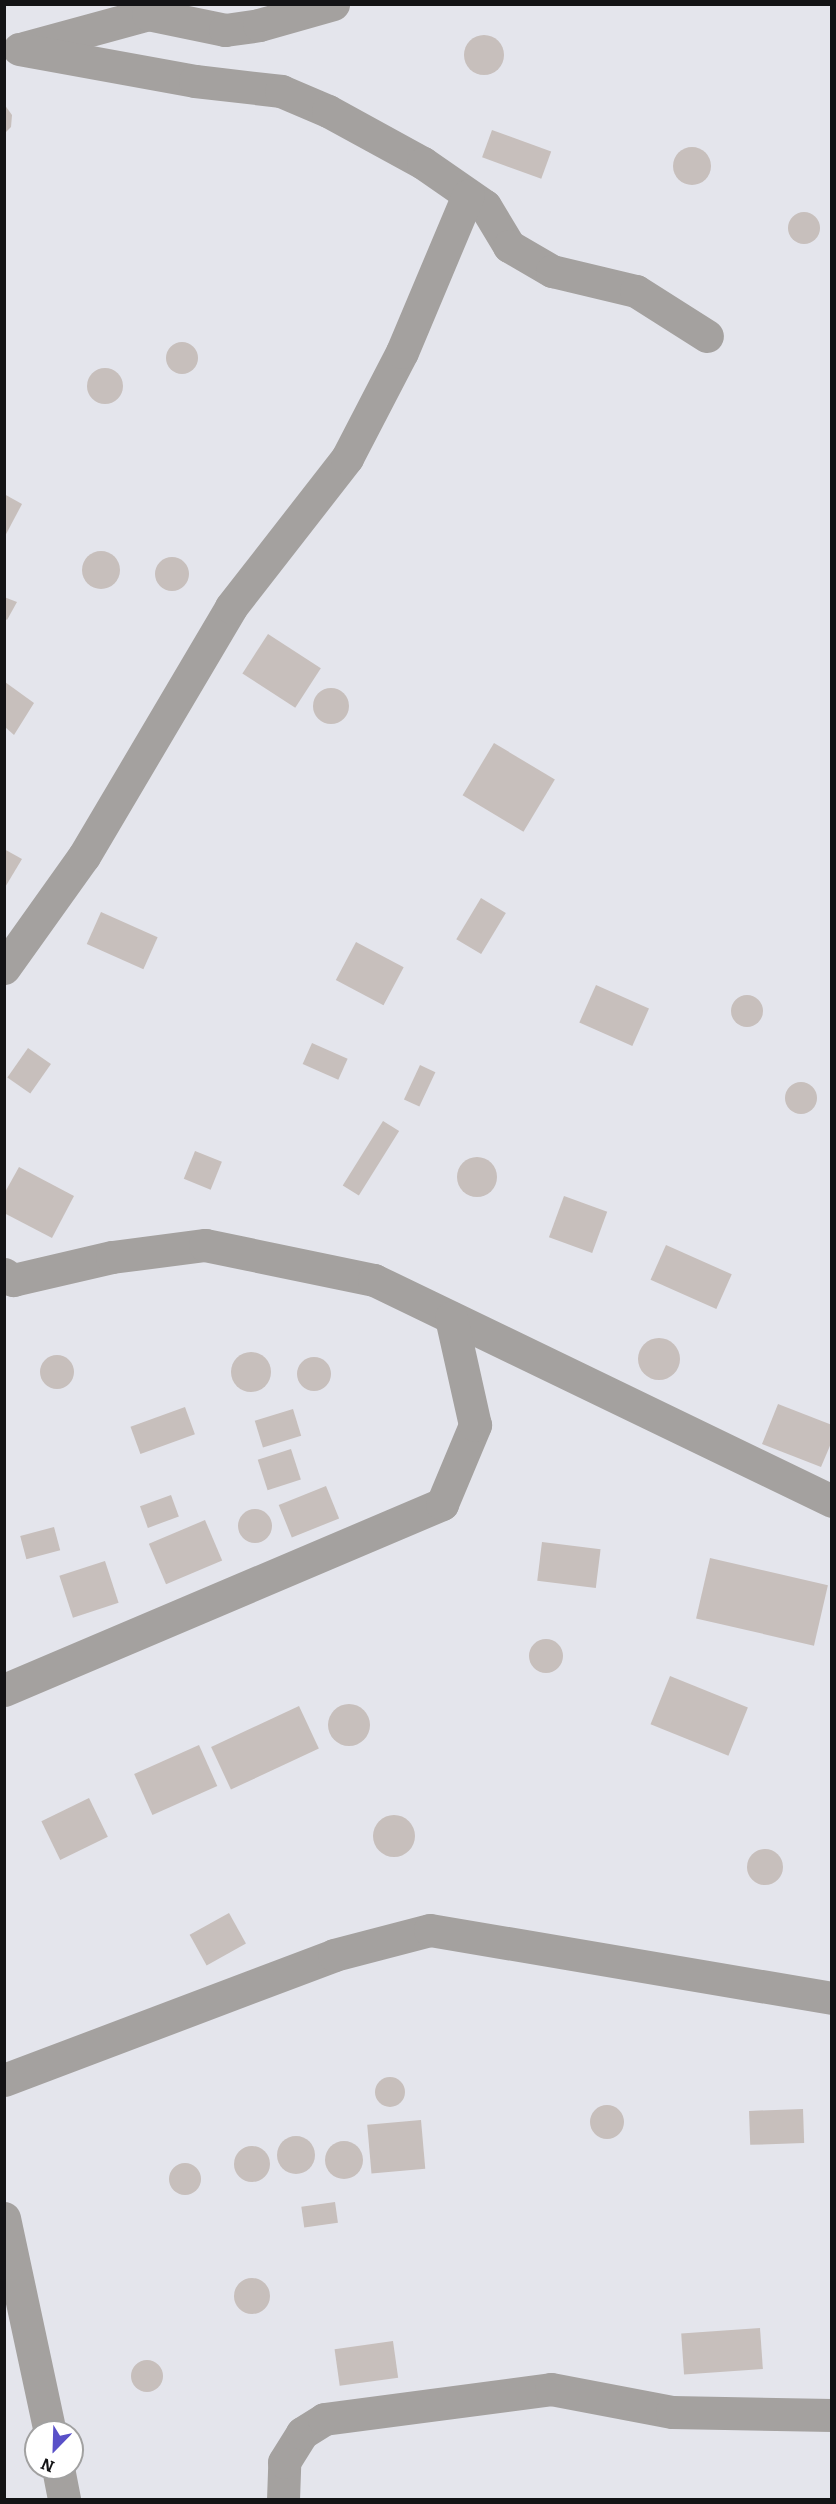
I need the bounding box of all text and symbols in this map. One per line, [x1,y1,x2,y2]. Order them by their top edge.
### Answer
north arrow [24,2420,84,2480]
text: N [38,2454,57,2476]

